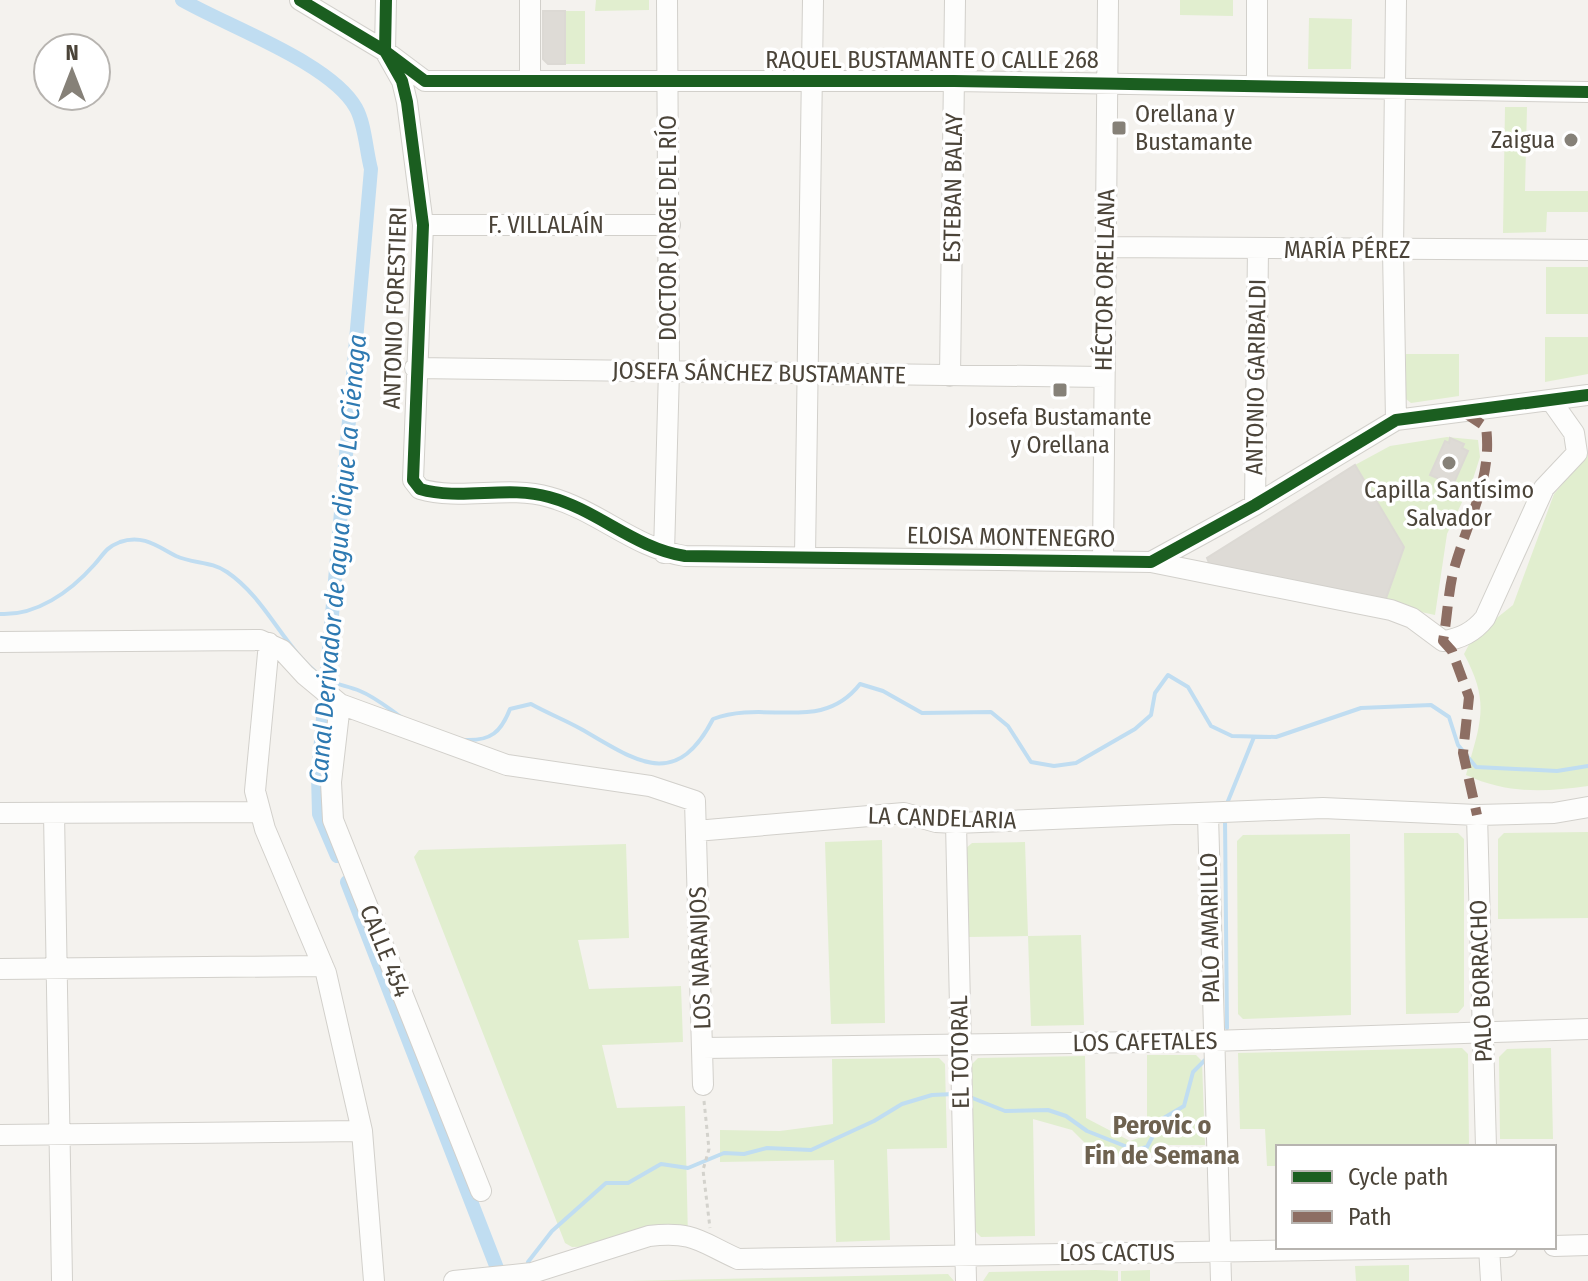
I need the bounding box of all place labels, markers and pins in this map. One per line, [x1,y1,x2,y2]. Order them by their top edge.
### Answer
place label: Orellana y Bustamante [1135,100,1253,156]
marker: Orellana y Bustamante [1110,119,1128,137]
place label: Zaigua [1491,126,1555,154]
marker: Zaigua [1562,131,1580,149]
marker: Josefa Bustamante y Orellana [1051,381,1069,399]
place label: Josefa Bustamante y Orellana [968,403,1152,459]
marker: Capilla Santísimo Salvador [1440,454,1458,472]
place label: Capilla Santísimo Salvador [1364,476,1534,532]

